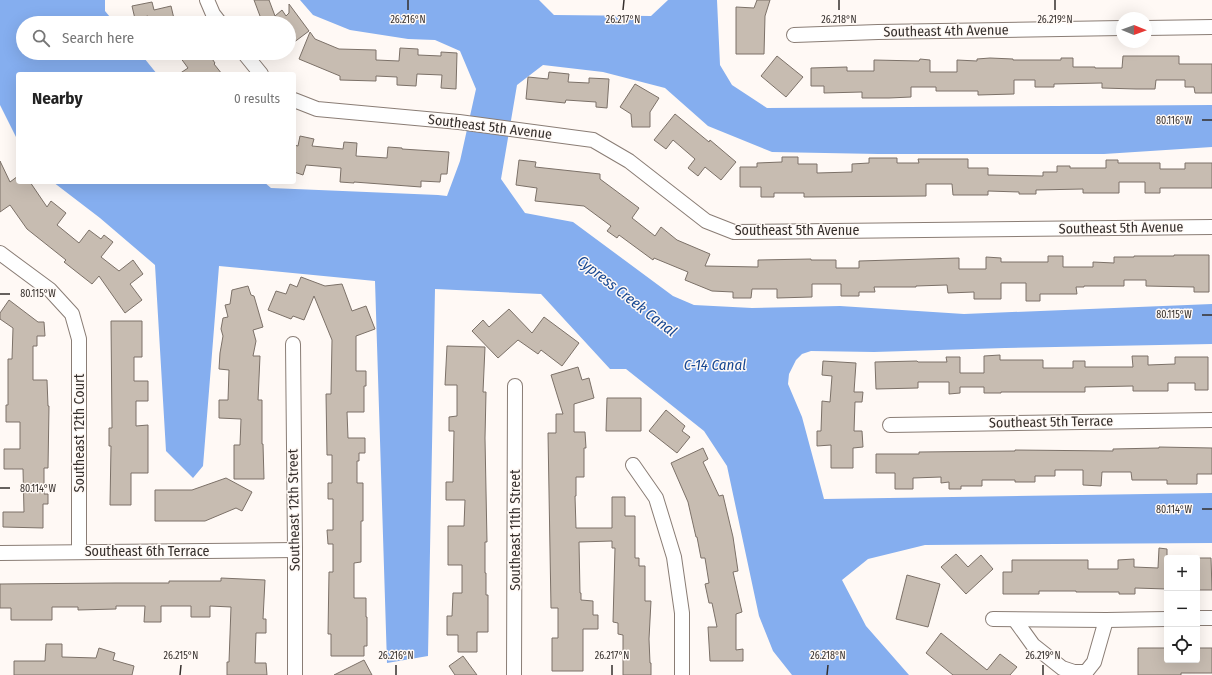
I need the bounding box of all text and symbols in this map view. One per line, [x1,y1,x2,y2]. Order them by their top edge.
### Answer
north arrow [1116,12,1152,48]
text: 26.216°N [390,14,426,26]
text: 26.217°N [606,14,640,26]
text: 26.218°N [821,14,857,26]
text: 26.219°N [1037,14,1073,26]
search box [16,16,296,60]
street label: Southeast 4th Avenue [883,21,1009,41]
icon: search [30,27,52,49]
text: Search here [62,29,134,47]
text: Nearby [32,88,83,109]
text: 0 results [234,91,280,106]
street label: Southeast 5th Avenue [427,111,553,143]
text: 80.116°W [1156,115,1193,127]
street label: Southeast 5th Avenue [1059,218,1184,238]
street label: Southeast 5th Avenue [735,222,859,239]
water label: Cypress Creek Canal [574,252,680,340]
text: 80.115°W [20,288,56,300]
text: 80.115°W [1156,309,1192,321]
water label: C-14 Canal [684,356,746,374]
street label: Southeast 12th Court [71,373,88,492]
street label: Southeast 5th Terrace [989,412,1113,432]
street label: Southeast 12th Street [284,448,304,571]
street label: Southeast 11th Street [507,469,524,591]
text: 80.114°W [20,483,57,495]
text: 80.114°W [1156,504,1193,516]
street label: Southeast 6th Terrace [85,543,209,560]
map controls [1164,555,1200,663]
button: + [1164,555,1200,591]
button: − [1164,591,1200,627]
button: locate [1164,627,1200,663]
text: 26.215°N [164,650,198,662]
text: 26.216°N [378,650,414,662]
text: 26.217°N [595,650,629,662]
text: 26.218°N [810,650,846,662]
text: 26.219°N [1025,650,1061,662]

